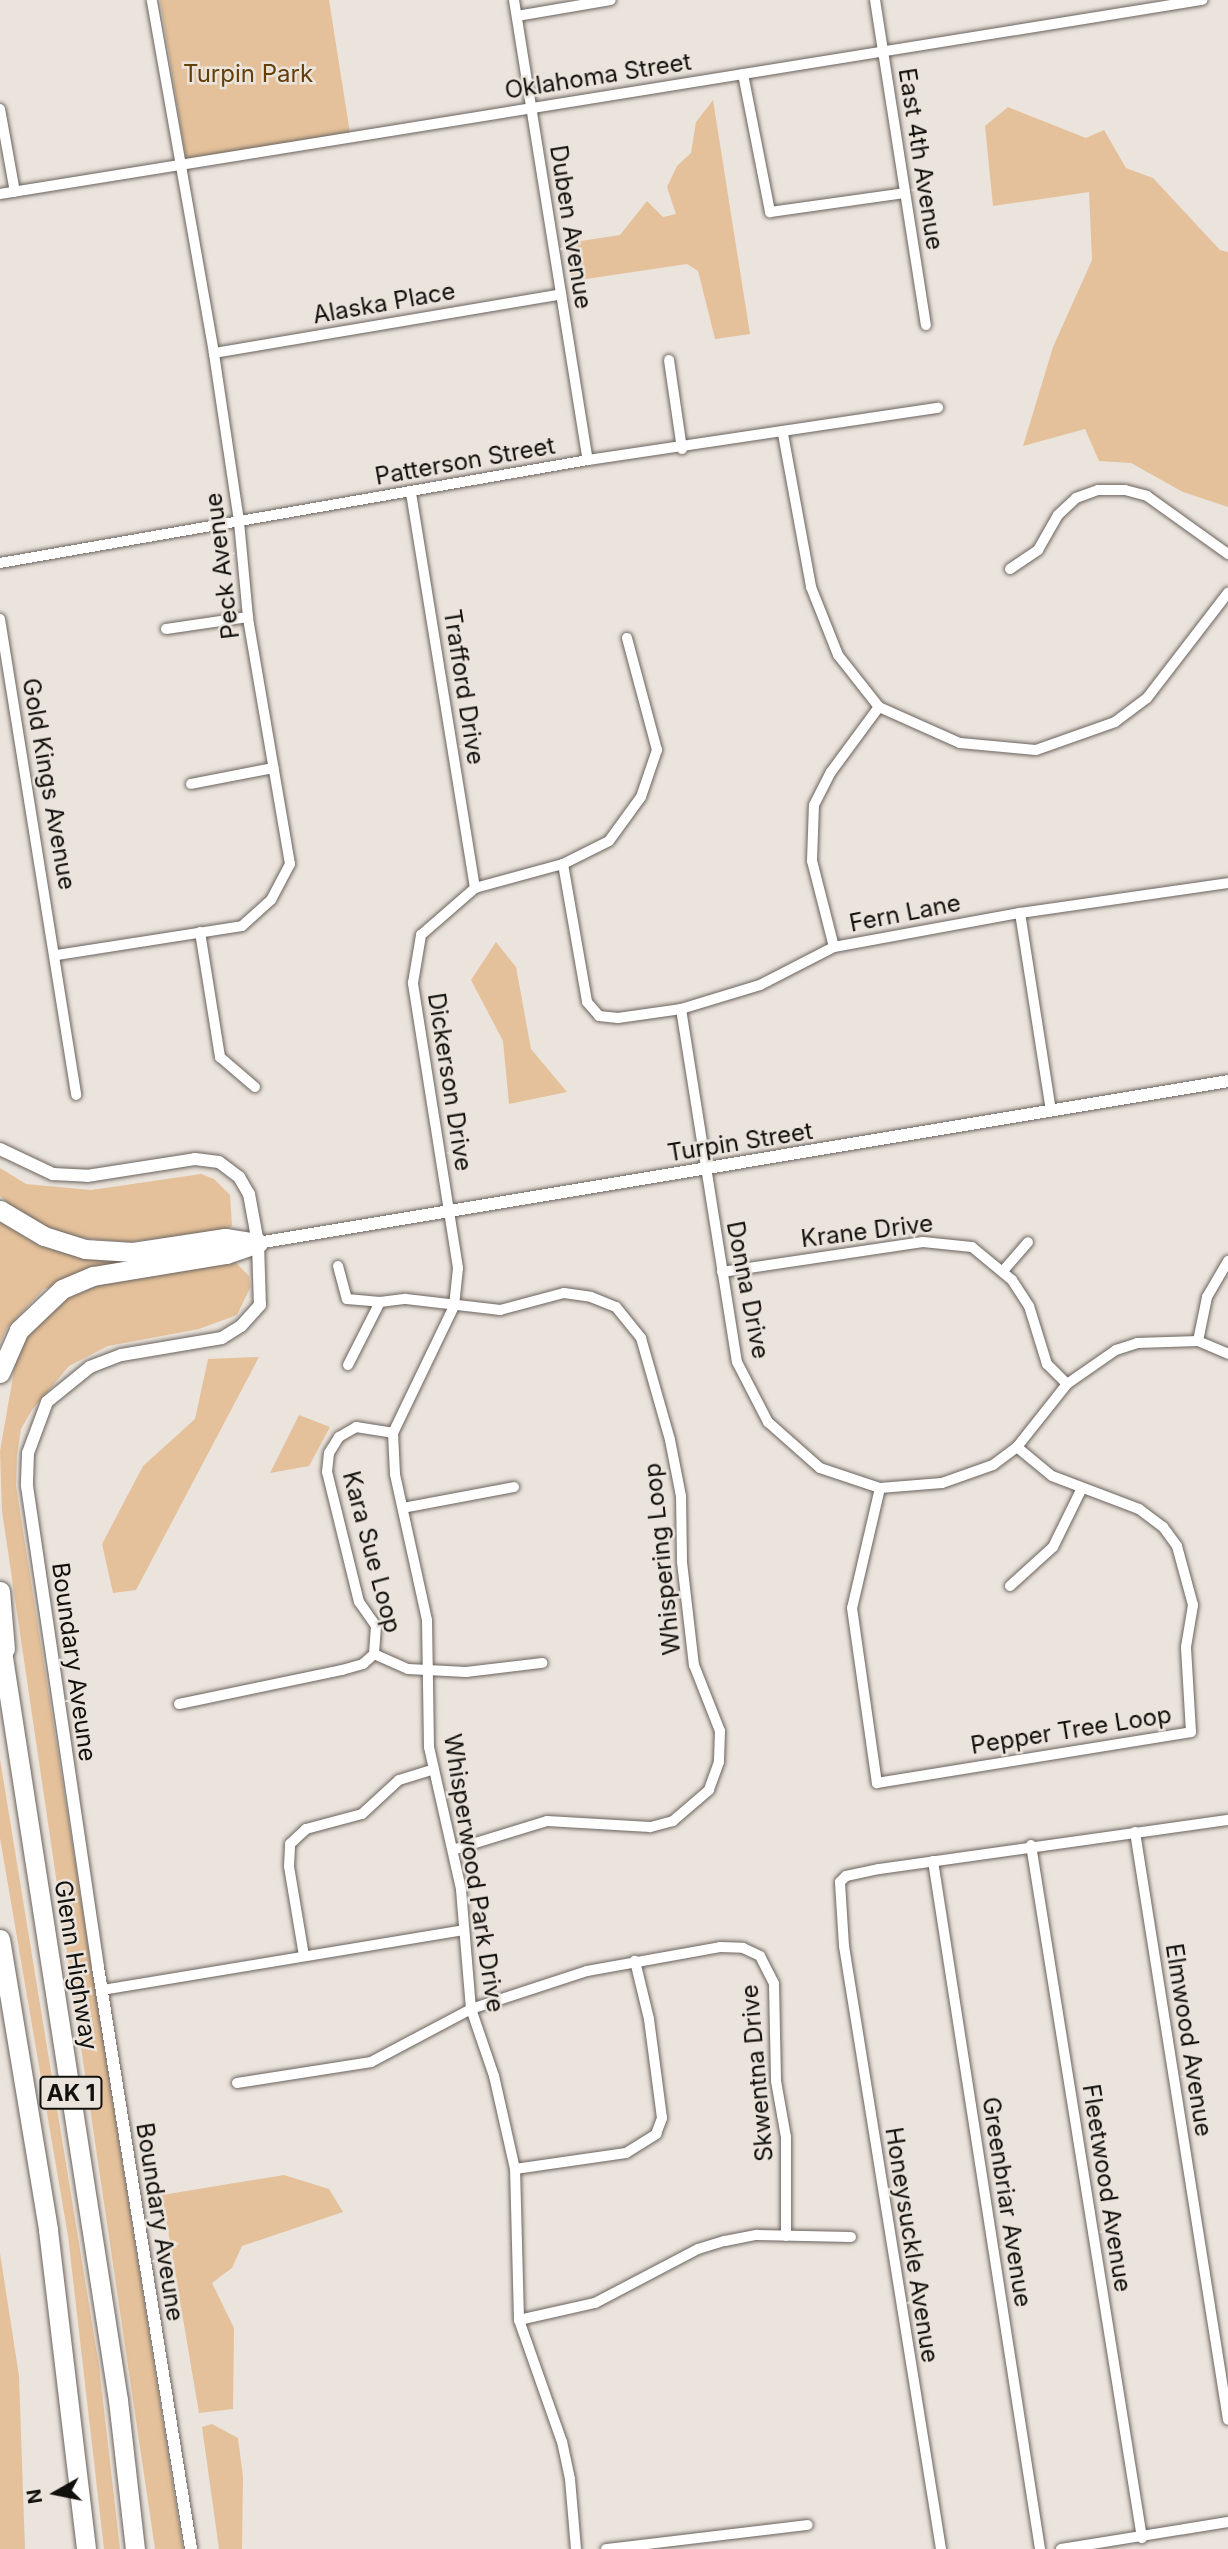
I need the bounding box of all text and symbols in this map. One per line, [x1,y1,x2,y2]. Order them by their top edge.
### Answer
street label: Oklahoma Street [503,47,693,105]
park label: Turpin Park [183,60,313,88]
street label: East 4th Avenue [892,66,950,252]
street label: Duben Avenue [544,143,598,311]
street label: Alaska Place [310,276,458,330]
street label: Patterson Street [373,431,557,491]
street label: Peck Avenue [199,491,245,641]
street label: Trafford Drive [438,607,490,767]
street label: Gold Kings Avenue [16,676,82,892]
street label: Fern Lane [847,888,963,938]
street label: Dickerson Drive [422,991,478,1173]
street label: Turpin Street [665,1116,815,1168]
street label: Krane Drive [799,1209,935,1253]
street label: Donna Drive [721,1219,775,1361]
street label: Whispering Loop [638,1462,686,1656]
street label: Kara Sue Loop [337,1468,407,1636]
street label: Boundary Aveune [46,1561,102,1763]
street label: Pepper Tree Loop [969,1700,1173,1760]
street label: Whisperwood Park Drive [438,1732,510,2014]
street label: Glenn Highway [48,1878,104,2052]
street label: Elmwood Avenue [1160,1941,1218,2139]
street label: Skwentna Drive [735,1983,779,2163]
road number: AK 1 [38,2074,104,2112]
street label: Fleetwood Avenue [1076,2082,1138,2294]
street label: Greenbriar Avenue [976,2095,1038,2309]
street label: Boundary Aveune [130,2121,190,2323]
street label: Honeysuckle Avenue [879,2125,945,2365]
north arrow [21,2458,91,2528]
text: N [22,2487,47,2505]

